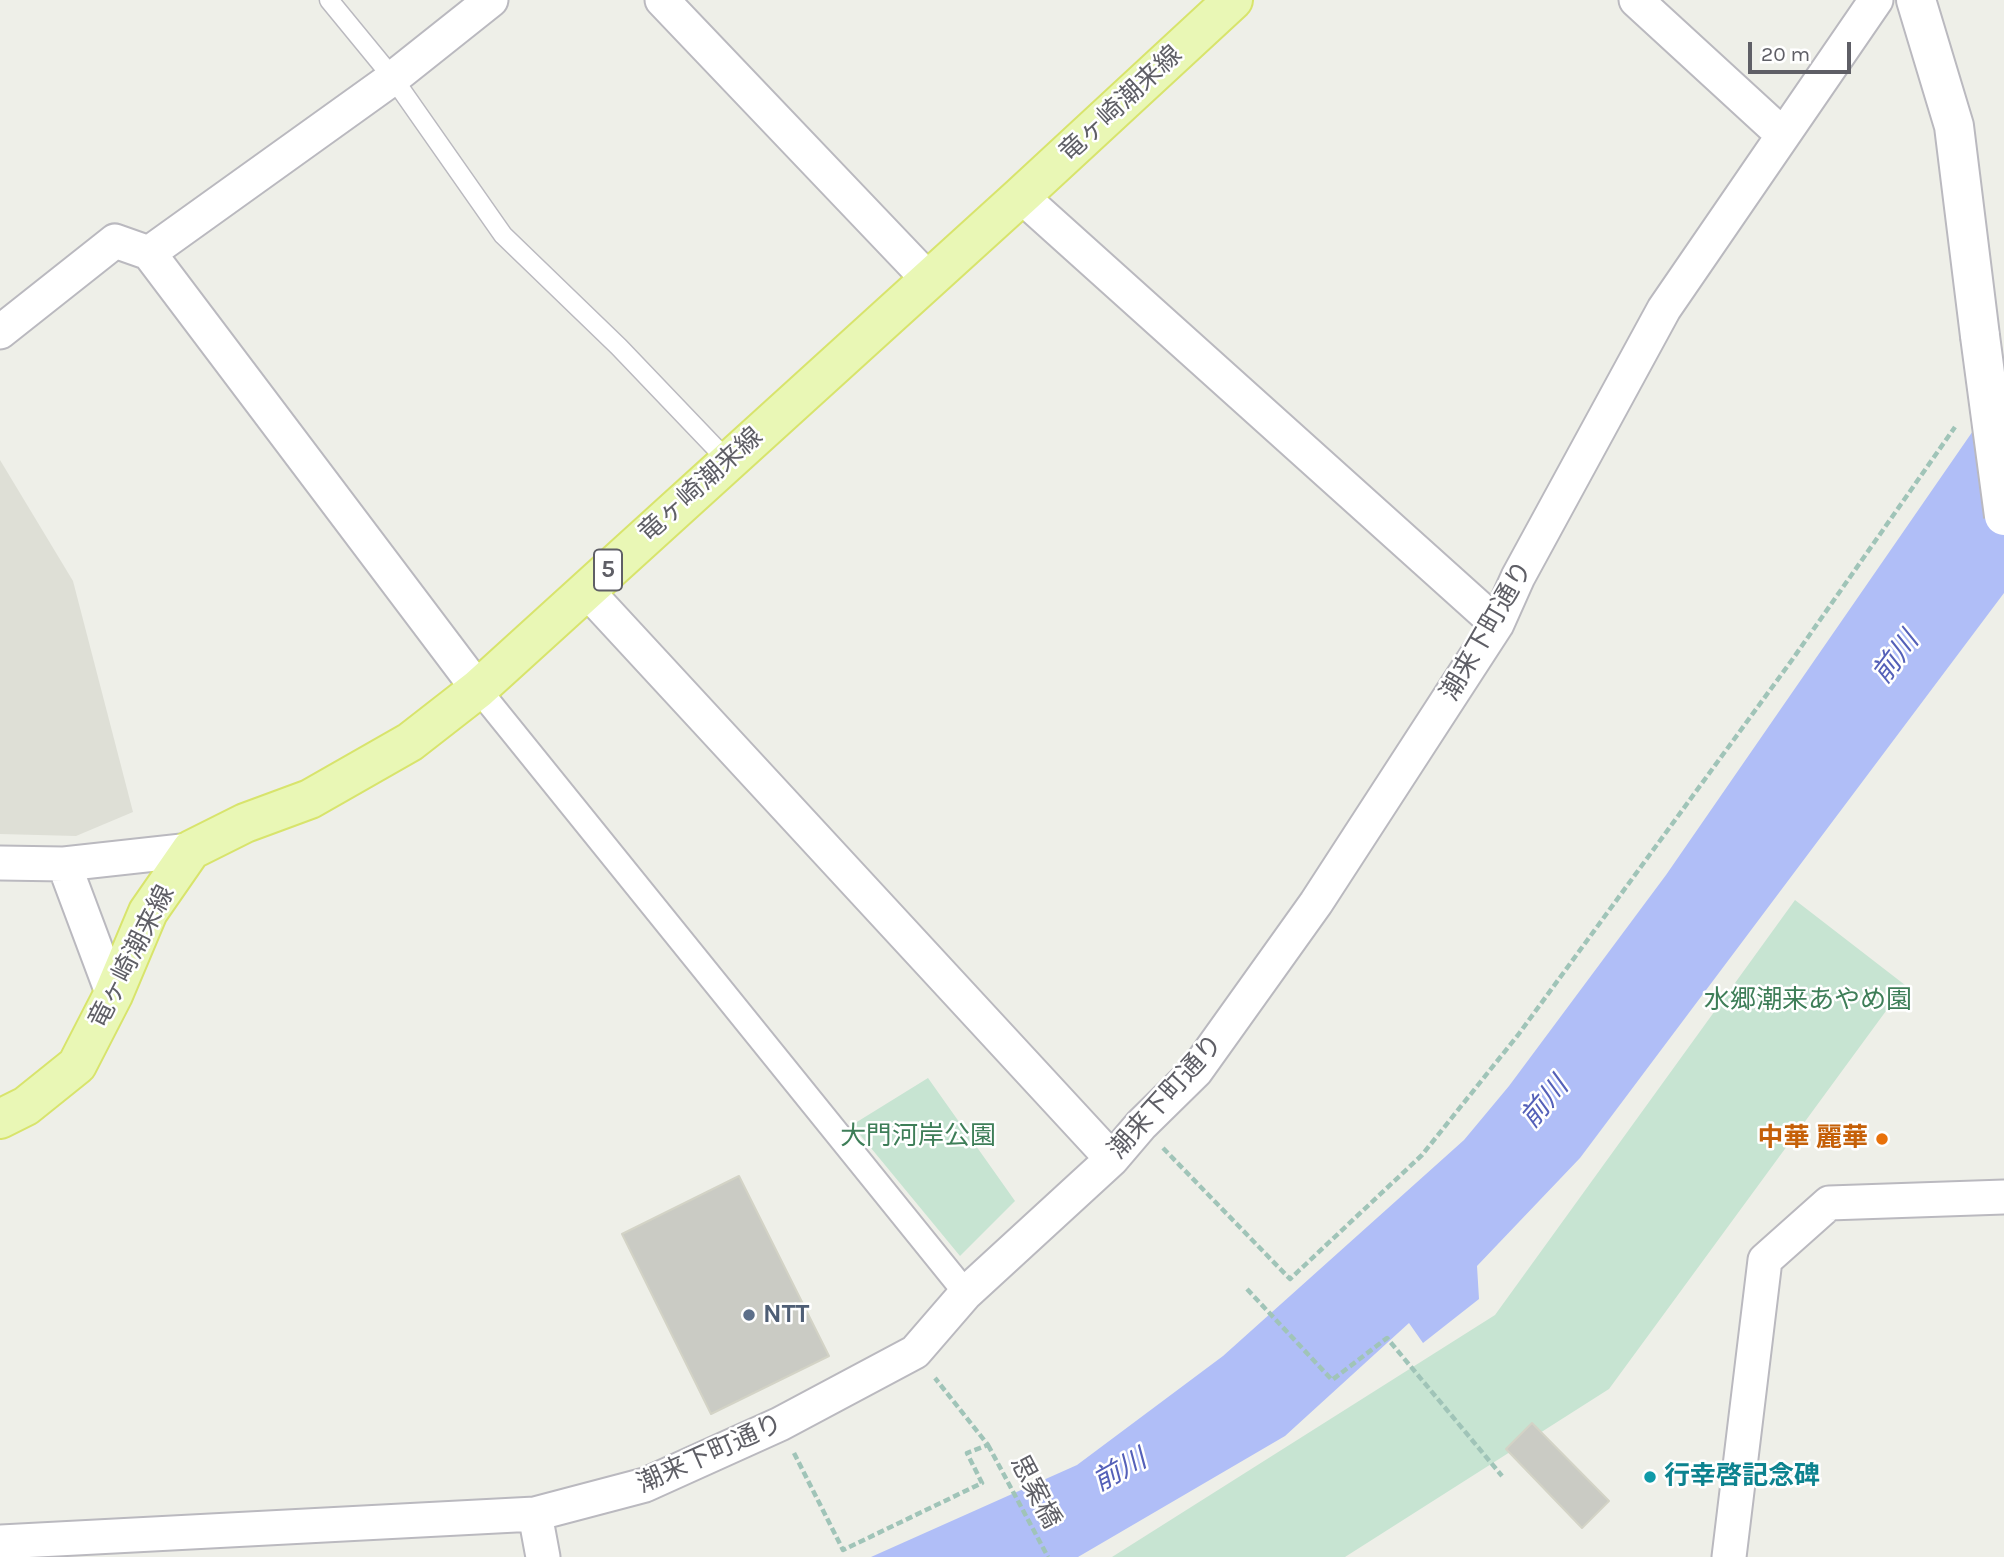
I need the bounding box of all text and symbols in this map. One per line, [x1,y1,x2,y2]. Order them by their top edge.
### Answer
scale bar [1752,28,1855,72]
street label: 竜ヶ崎潮来線 [1053,39,1189,169]
text: 20 m [1761,42,1810,66]
street label: 竜ヶ崎潮来線 [633,421,769,549]
road number: 5 [594,550,622,590]
street label: 潮来下町通り [1434,556,1540,706]
water label: 前川 [1866,626,1926,690]
street label: 竜ヶ崎潮来線 [83,880,181,1034]
park label: 水郷潮来あやめ園 [1704,985,1912,1017]
street label: 潮来下町通り [1102,1029,1230,1165]
water label: 前川 [1514,1071,1576,1135]
park label: 大門河岸公園 [840,1121,996,1153]
place label: 中華 麗華 [1757,1123,1868,1155]
marker: 中華 麗華 [1874,1131,1890,1147]
place label: NTT [763,1299,809,1331]
marker: NTT [741,1307,757,1323]
street label: 潮来下町通り [632,1408,788,1500]
water label: 前川 [1087,1443,1153,1499]
street label: 思案橋 [1003,1450,1067,1534]
place label: 行幸啓記念碑 [1664,1461,1820,1493]
marker: 行幸啓記念碑 [1642,1469,1658,1485]

